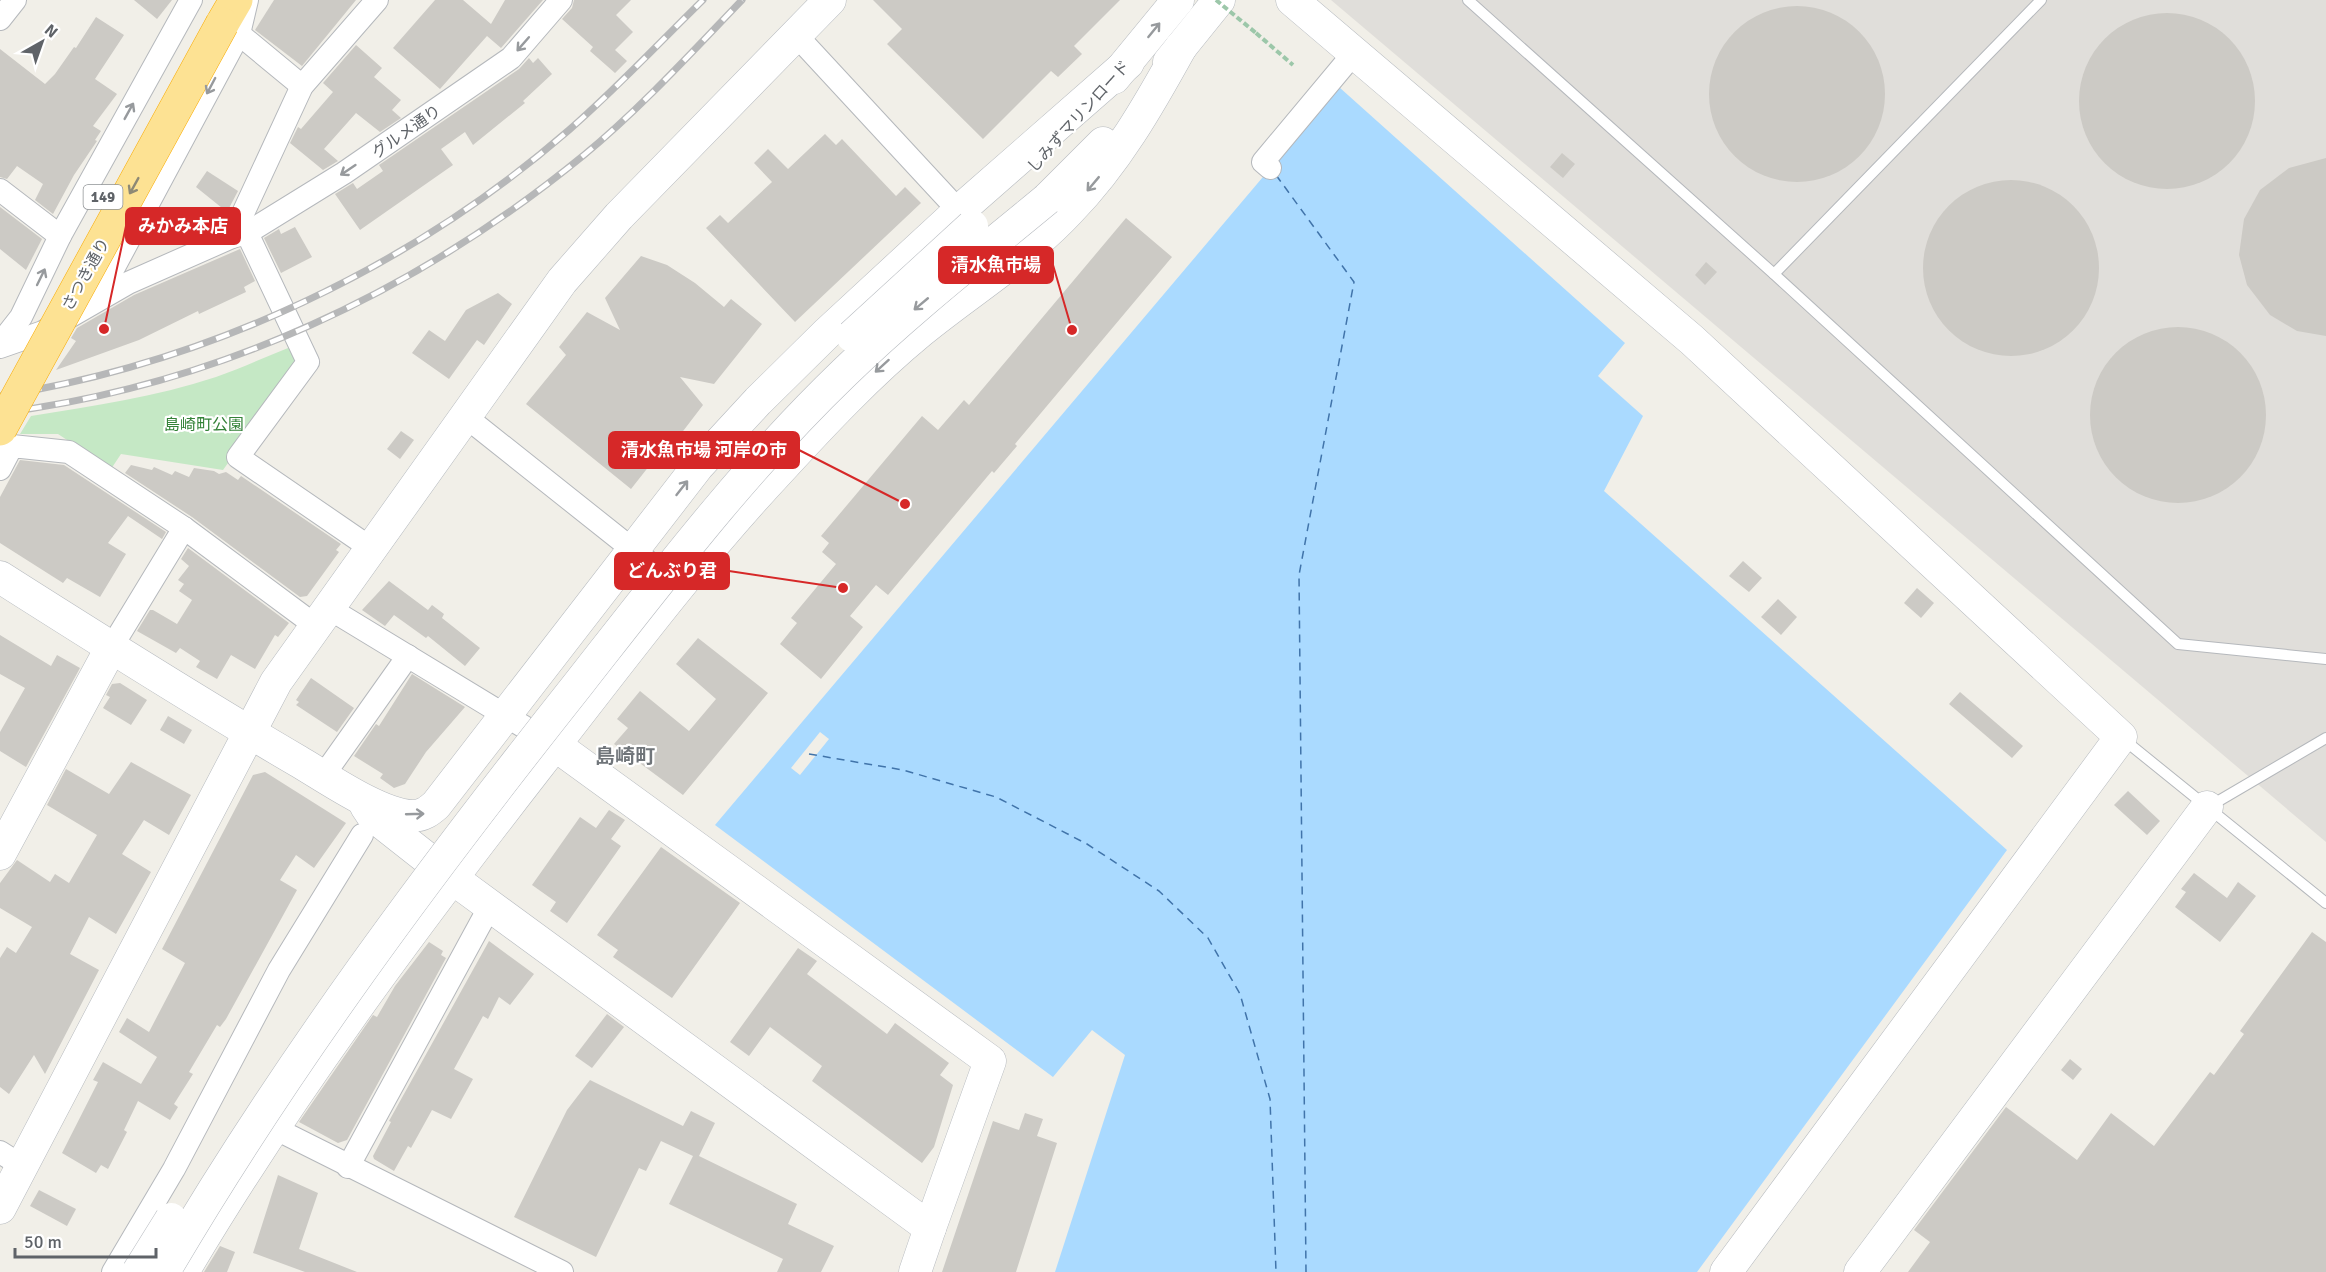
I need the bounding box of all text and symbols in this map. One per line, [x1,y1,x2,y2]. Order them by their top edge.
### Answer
north arrow [12,12,72,72]
text: N [40,20,62,43]
one-way arrow [1148,22,1161,38]
one-way arrow [516,36,530,51]
street label: しみずマリンロード [1023,56,1134,177]
one-way arrow [205,76,216,94]
street label: グルメ通り [368,101,445,163]
one-way arrow [123,103,135,120]
one-way arrow [340,164,357,177]
one-way arrow [128,176,139,194]
one-way arrow [1086,176,1100,191]
road number: 149 [84,185,122,209]
callout: みかみ本店 [126,208,240,244]
text: みかみ本店 [138,215,228,237]
street label: さつき通り [58,235,114,314]
callout: 清水魚市場 [939,247,1053,283]
text: 清水魚市場 [951,254,1041,276]
one-way arrow [35,268,47,286]
one-way arrow [914,297,929,311]
one-way arrow [875,359,890,373]
park label: 島崎町公園 [164,415,244,435]
callout: 清水魚市場 河岸の市 [609,432,799,468]
text: 清水魚市場 河岸の市 [621,439,787,461]
one-way arrow [675,480,688,496]
callout: どんぶり君 [615,553,729,589]
text: どんぶり君 [627,560,717,582]
district label: 島崎町 [595,744,655,769]
one-way arrow [404,808,424,820]
scale bar [15,1221,156,1259]
text: 50 m [24,1231,62,1253]

